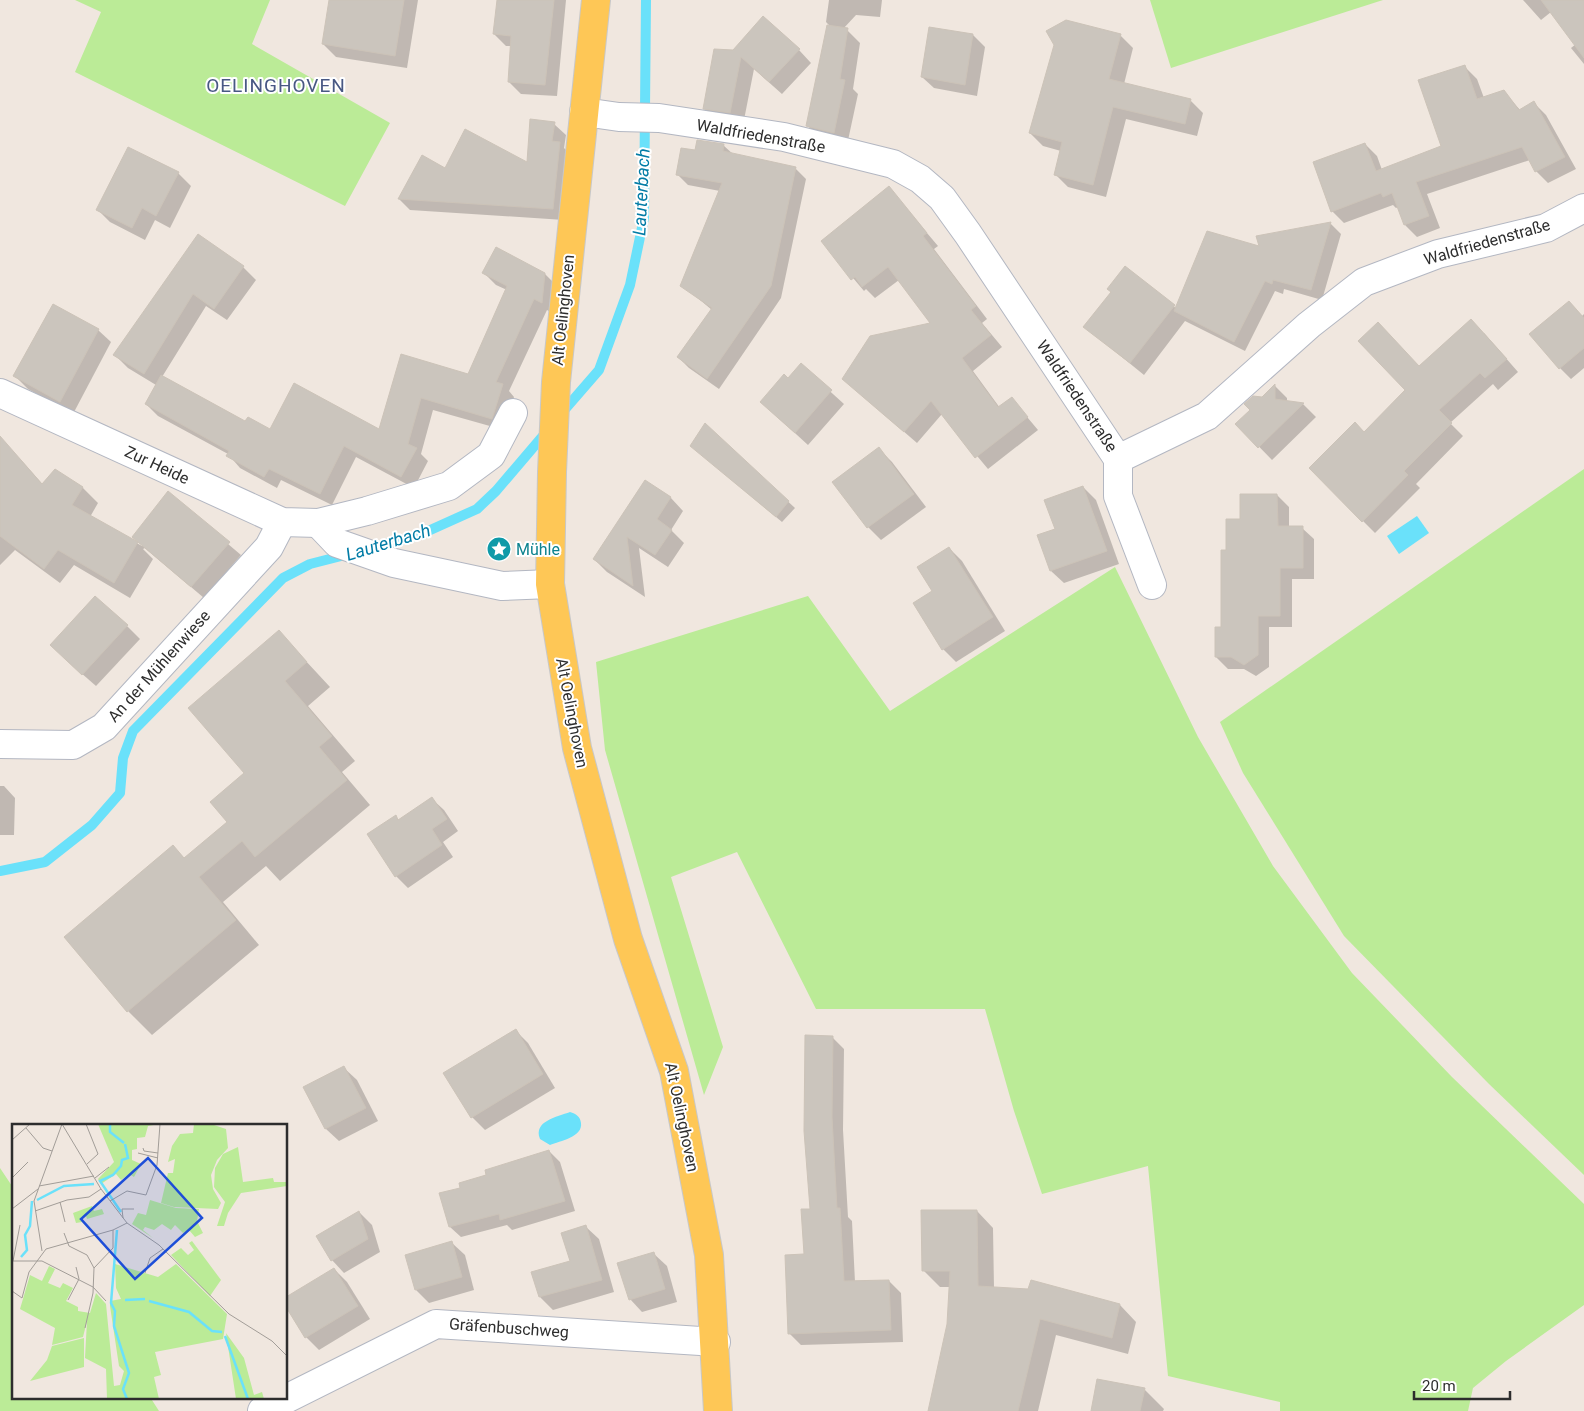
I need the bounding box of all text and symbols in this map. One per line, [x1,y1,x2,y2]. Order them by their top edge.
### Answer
district label: OELINGHOVEN [206,74,346,97]
street label: Waldfriedenstraße [695,115,827,157]
water label: Lauterbach [628,148,654,236]
street label: Waldfriedenstraße [1422,215,1552,269]
street label: Alt Oelinghoven [548,254,578,366]
street label: Waldfriedenstraße [1033,337,1121,455]
street label: Zur Heide [122,442,192,488]
water label: Lauterbach [343,519,433,565]
place icon: Mühle [486,536,512,562]
place label: Mühle [516,540,560,559]
street label: An der Mühlenwiese [104,606,214,726]
street label: Alt Oelinghoven [552,656,592,770]
street label: Alt Oelinghoven [661,1061,703,1173]
inset map [12,1124,288,1398]
street label: Gräfenbuschweg [448,1314,570,1342]
scale bar [1414,1368,1510,1400]
text: 20 m [1422,1377,1456,1395]

